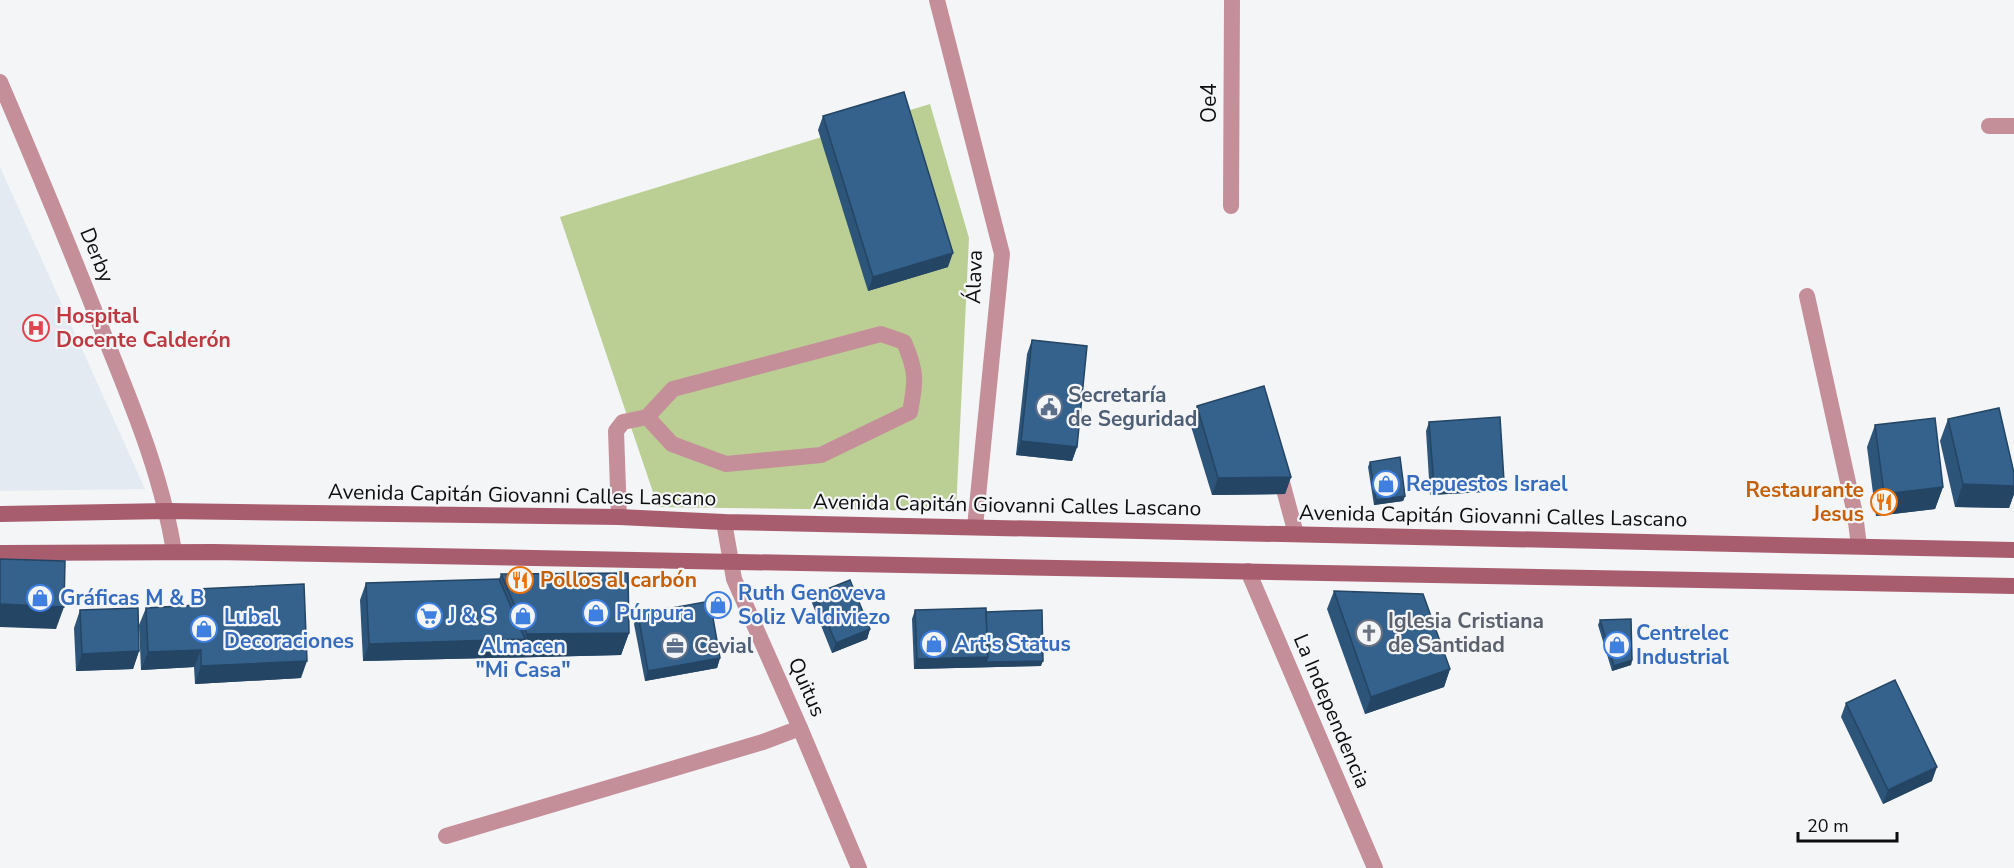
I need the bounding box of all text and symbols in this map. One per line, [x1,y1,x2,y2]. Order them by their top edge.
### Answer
street label: Oe4 [1195,83,1223,123]
street label: Derby [73,223,121,287]
street label: Álava [959,249,989,305]
place label: Hospital Docente Calderón [56,302,231,354]
hospital icon: Hospital Docente Calderón [21,313,51,343]
place label: Secretaría de Seguridad [1068,381,1197,433]
public building icon: Secretaría de Seguridad [1034,392,1064,422]
shop icon: Repuestos Israel [1371,469,1401,499]
place label: Repuestos Israel [1406,470,1568,498]
place label: Restaurante Jesus [1745,476,1864,528]
street label: Avenida Capitán Giovanni Calles Lascano [328,478,716,512]
restaurant icon: Restaurante Jesus [1869,487,1899,517]
street label: Avenida Capitán Giovanni Calles Lascano [813,488,1201,522]
street label: Avenida Capitán Giovanni Calles Lascano [1299,499,1687,533]
restaurant icon: Pollos al carbón [505,565,535,595]
place label: Pollos al carbón [540,566,697,594]
place label: Ruth Genoveva Soliz Valdiviezo [738,579,890,631]
shop icon: Gráficas M & B [25,583,55,613]
place label: Gráficas M & B [60,584,204,612]
shop icon: Ruth Genoveva Soliz Valdiviezo [703,590,733,620]
shop icon: Púrpura [581,598,611,628]
place label: Púrpura [616,599,694,627]
supermarket icon: J & S [414,601,444,631]
shop icon: Almacen "Mi Casa" [508,601,538,631]
place label: J & S [447,602,495,630]
place label: Lubal Decoraciones [224,603,354,655]
place label: Iglesia Cristiana de Santidad [1388,607,1544,659]
shop icon: Lubal Decoraciones [189,614,219,644]
church icon: Iglesia Cristiana de Santidad [1354,618,1384,648]
place label: Centrelec Industrial [1636,619,1729,671]
shop icon: Art's Status [919,629,949,659]
place label: Art's Status [954,630,1071,658]
street label: La Independencia [1287,630,1377,792]
shop icon: Centrelec Industrial [1602,630,1632,660]
office icon: Cevial [660,631,690,661]
place label: Almacen "Mi Casa" [475,632,571,684]
place label: Cevial [694,632,754,660]
street label: Quitus [782,653,832,721]
scale bar [1798,805,1897,843]
text: 20 m [1807,814,1849,838]

